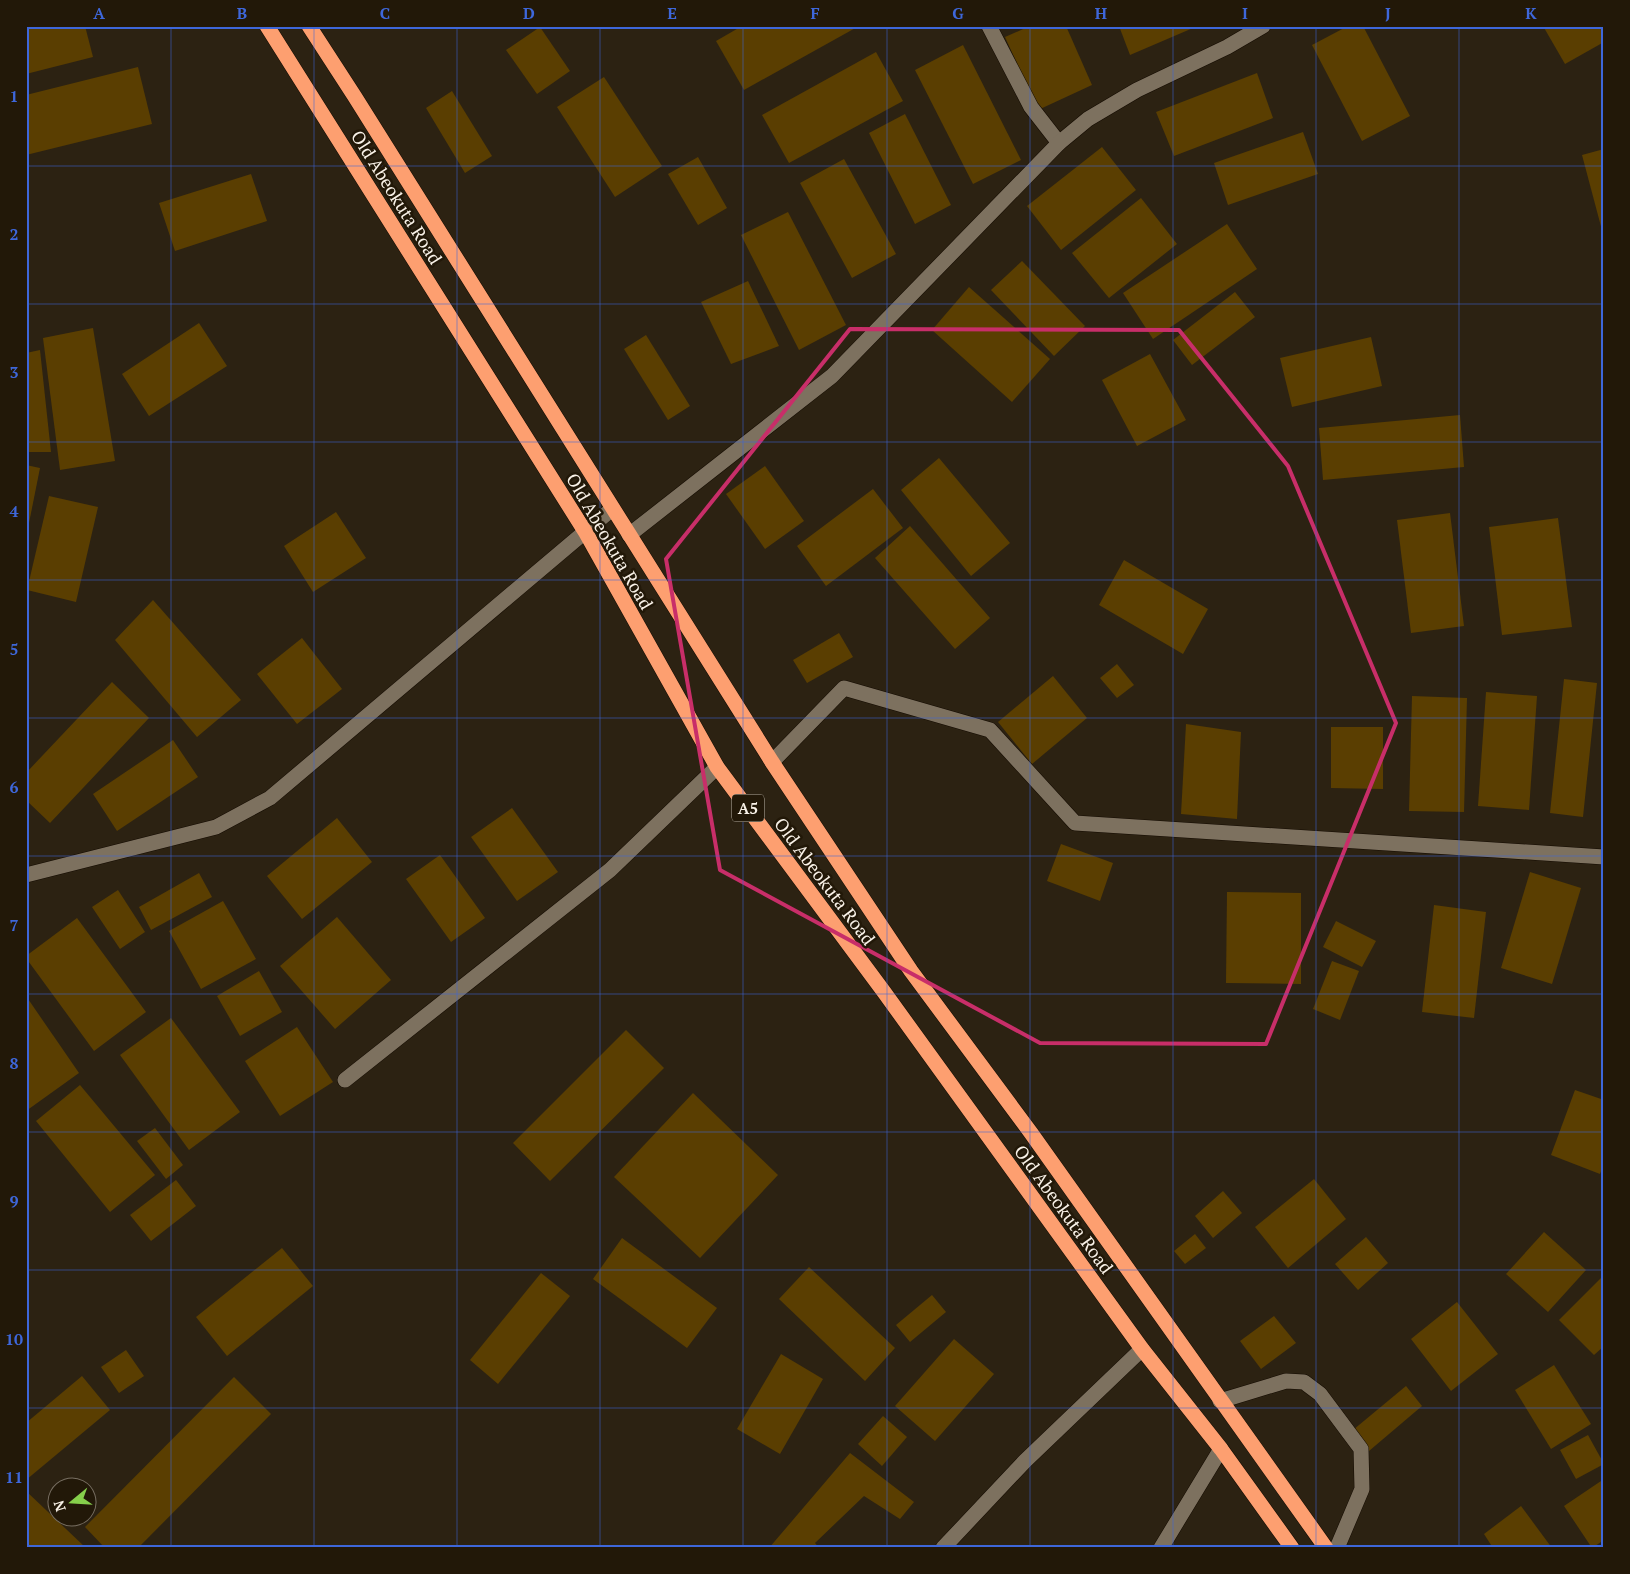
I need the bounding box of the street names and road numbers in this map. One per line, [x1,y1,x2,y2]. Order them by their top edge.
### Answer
street label: Old Abeokuta Road [346,125,448,269]
street label: Old Abeokuta Road [561,468,659,614]
road number: A5 [732,794,764,821]
street label: Old Abeokuta Road [769,812,881,950]
street label: Old Abeokuta Road [1009,1140,1119,1278]

